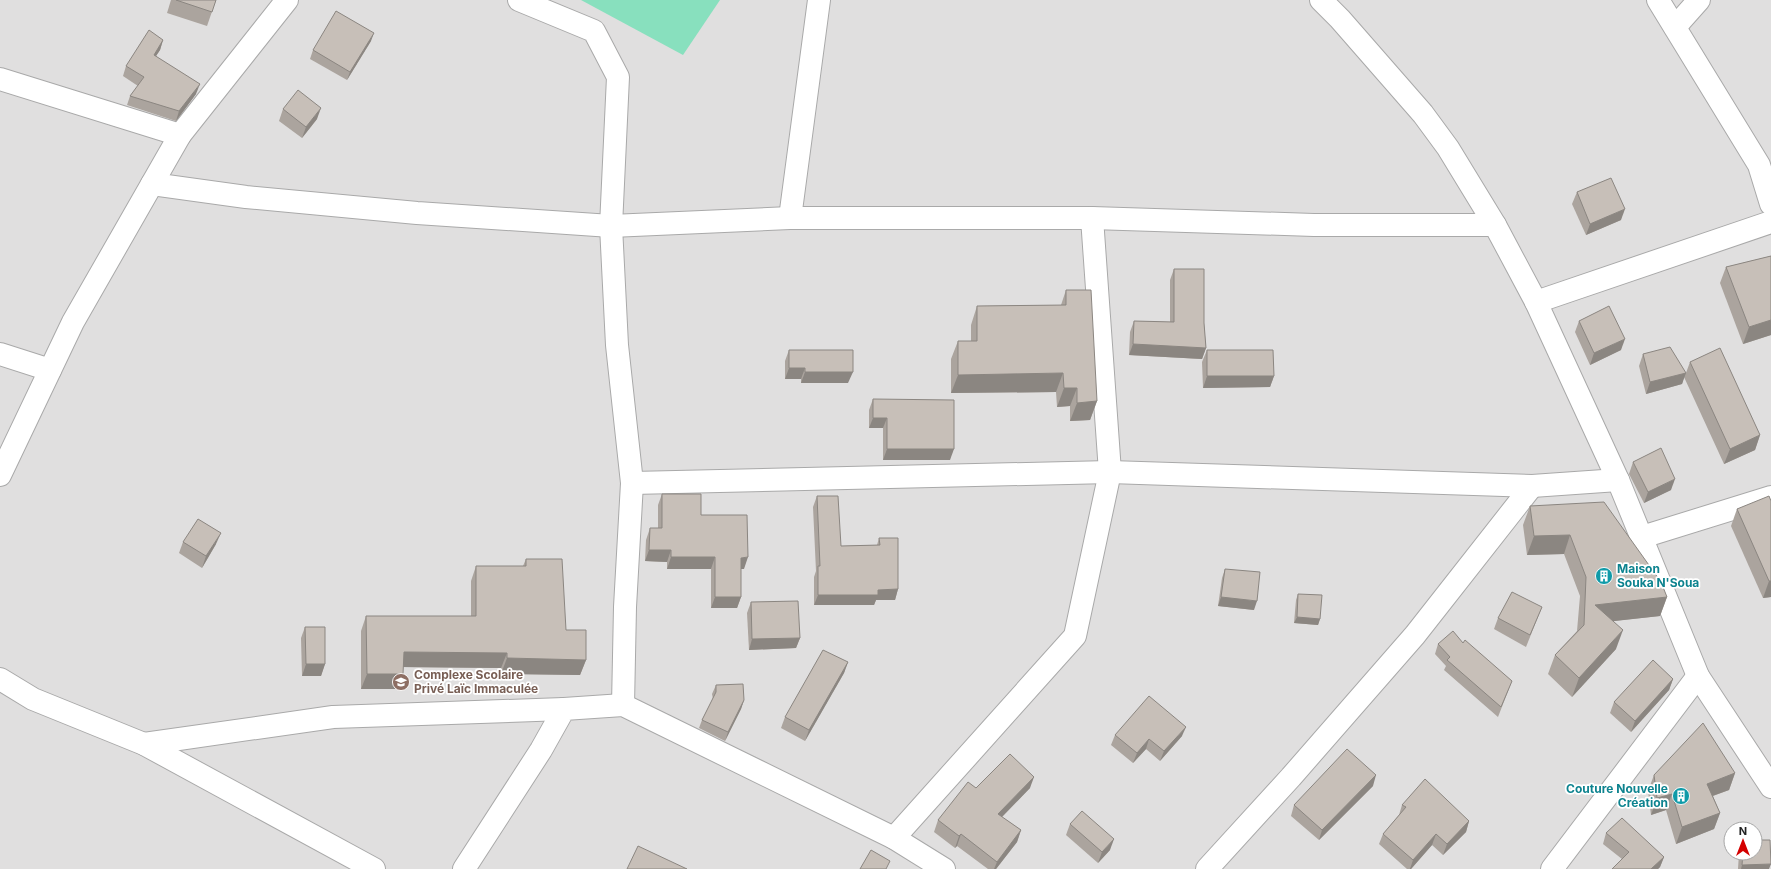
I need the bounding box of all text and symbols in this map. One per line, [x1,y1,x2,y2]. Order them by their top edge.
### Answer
place label: Maison Souka N'Soua [1617,561,1699,590]
building icon: Maison Souka N'Soua [1594,566,1614,586]
place label: Complexe Scolaire Privé Laïc Immaculée [414,667,538,696]
school or university icon: Complexe Scolaire Privé Laïc Immaculée [391,672,411,692]
place label: Couture Nouvelle Création [1566,781,1668,810]
building icon: Couture Nouvelle Création [1671,786,1691,806]
north arrow [1723,821,1763,861]
text: N [1739,824,1747,838]

